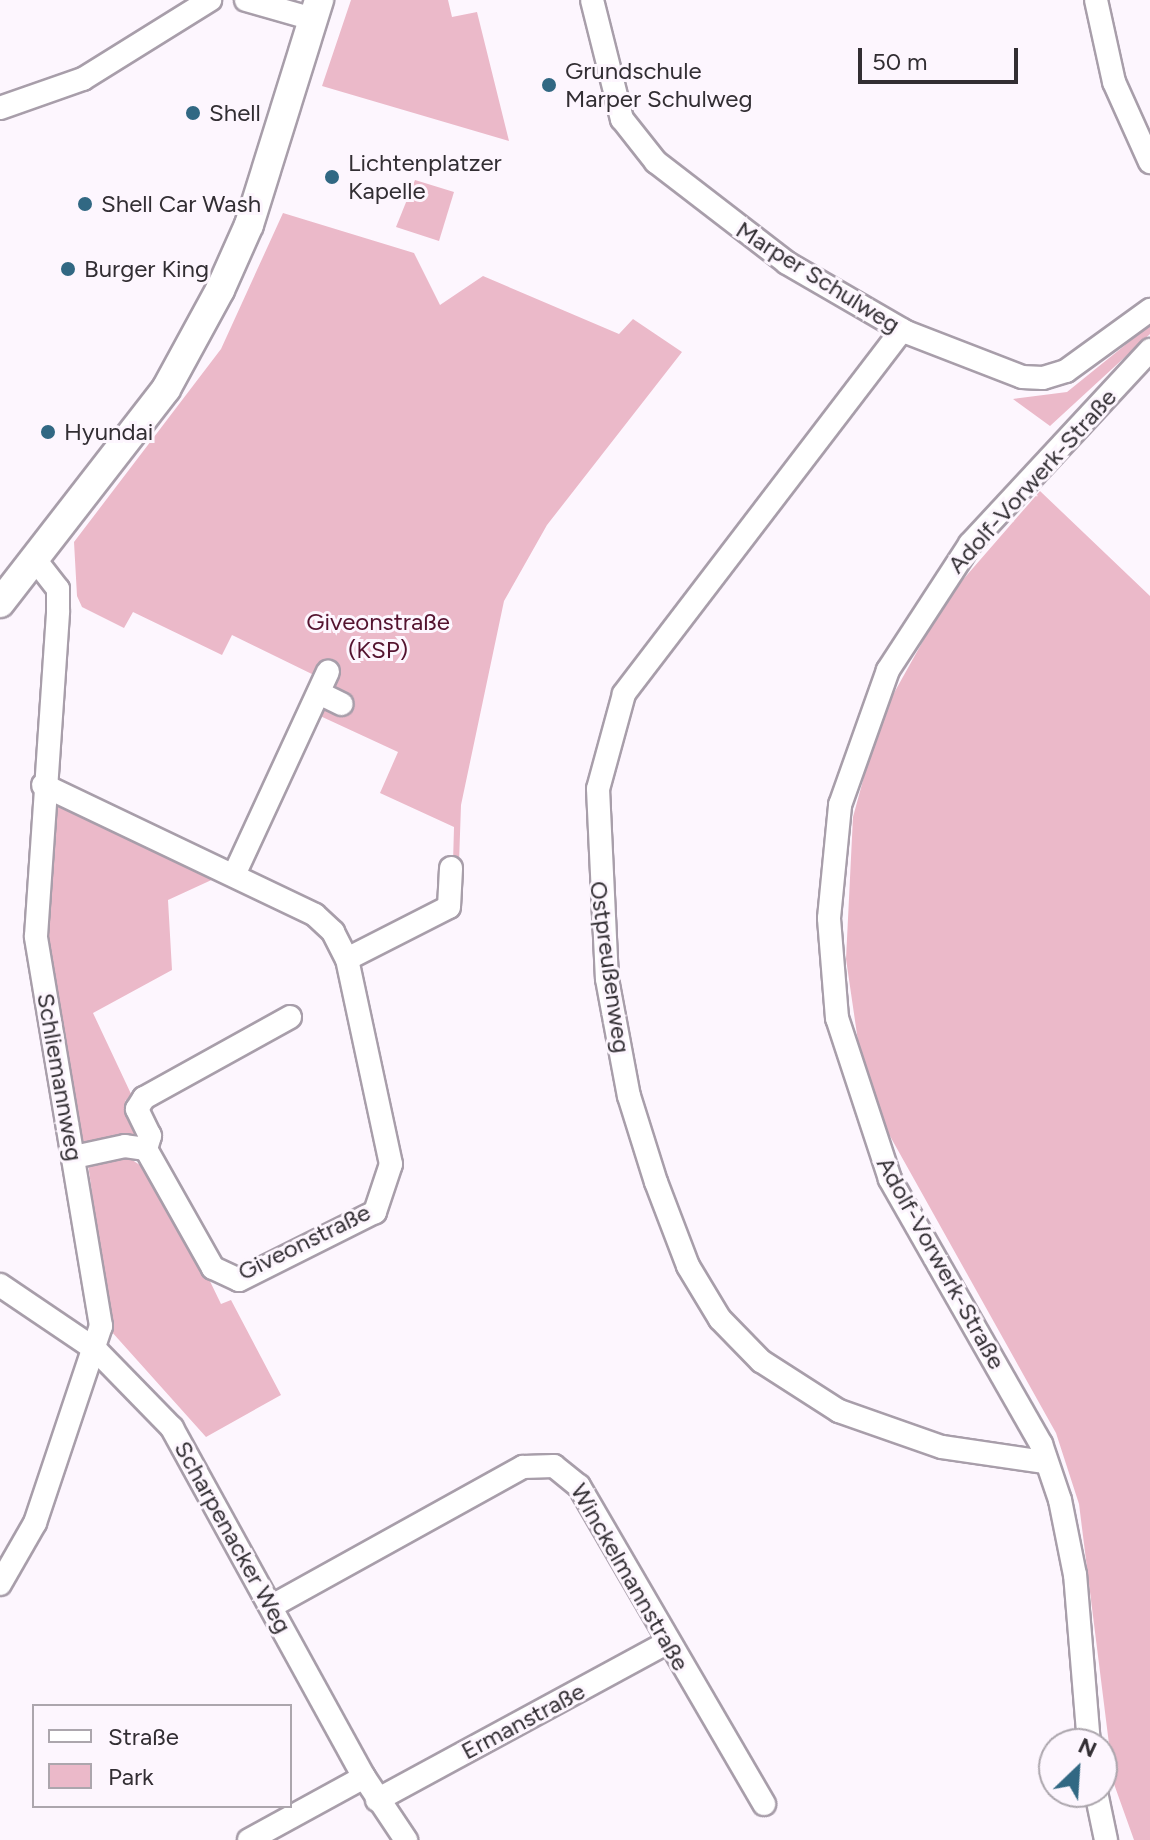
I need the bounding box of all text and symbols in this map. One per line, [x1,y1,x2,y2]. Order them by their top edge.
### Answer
scale bar [862,32,1022,82]
text: 50 m [872,47,928,76]
place label: Grundschule Marper Schulweg [565,57,752,113]
marker: Grundschule Marper Schulweg [540,76,558,94]
place label: Shell [209,99,261,127]
marker: Shell [184,104,202,122]
place label: Lichtenplatzer Kapelle [348,149,502,205]
marker: Lichtenplatzer Kapelle [323,168,341,186]
place label: Shell Car Wash [101,190,261,218]
marker: Shell Car Wash [76,195,94,213]
street label: Marper Schulweg [731,215,905,339]
place label: Burger King [84,255,209,283]
marker: Burger King [59,260,77,278]
street label: Adolf-Vorwerk-Straße [942,383,1122,579]
place label: Hyundai [64,418,153,446]
marker: Hyundai [39,423,57,441]
park label: Giveonstraße (KSP) [306,608,450,664]
street label: Ostpreußenweg [584,879,636,1055]
street label: Schliemannweg [31,991,89,1163]
street label: Adolf-Vorwerk-Straße [871,1152,1011,1374]
street label: Giveonstraße [233,1198,375,1286]
street label: Scharpenacker Weg [168,1436,298,1638]
street label: Winckelmannstraße [565,1478,695,1676]
street label: Ermanstraße [456,1676,590,1766]
legend [32,1704,292,1808]
text: Straße [108,1722,179,1751]
north arrow [1038,1728,1118,1808]
text: N [1074,1732,1101,1763]
text: Park [108,1762,154,1791]

